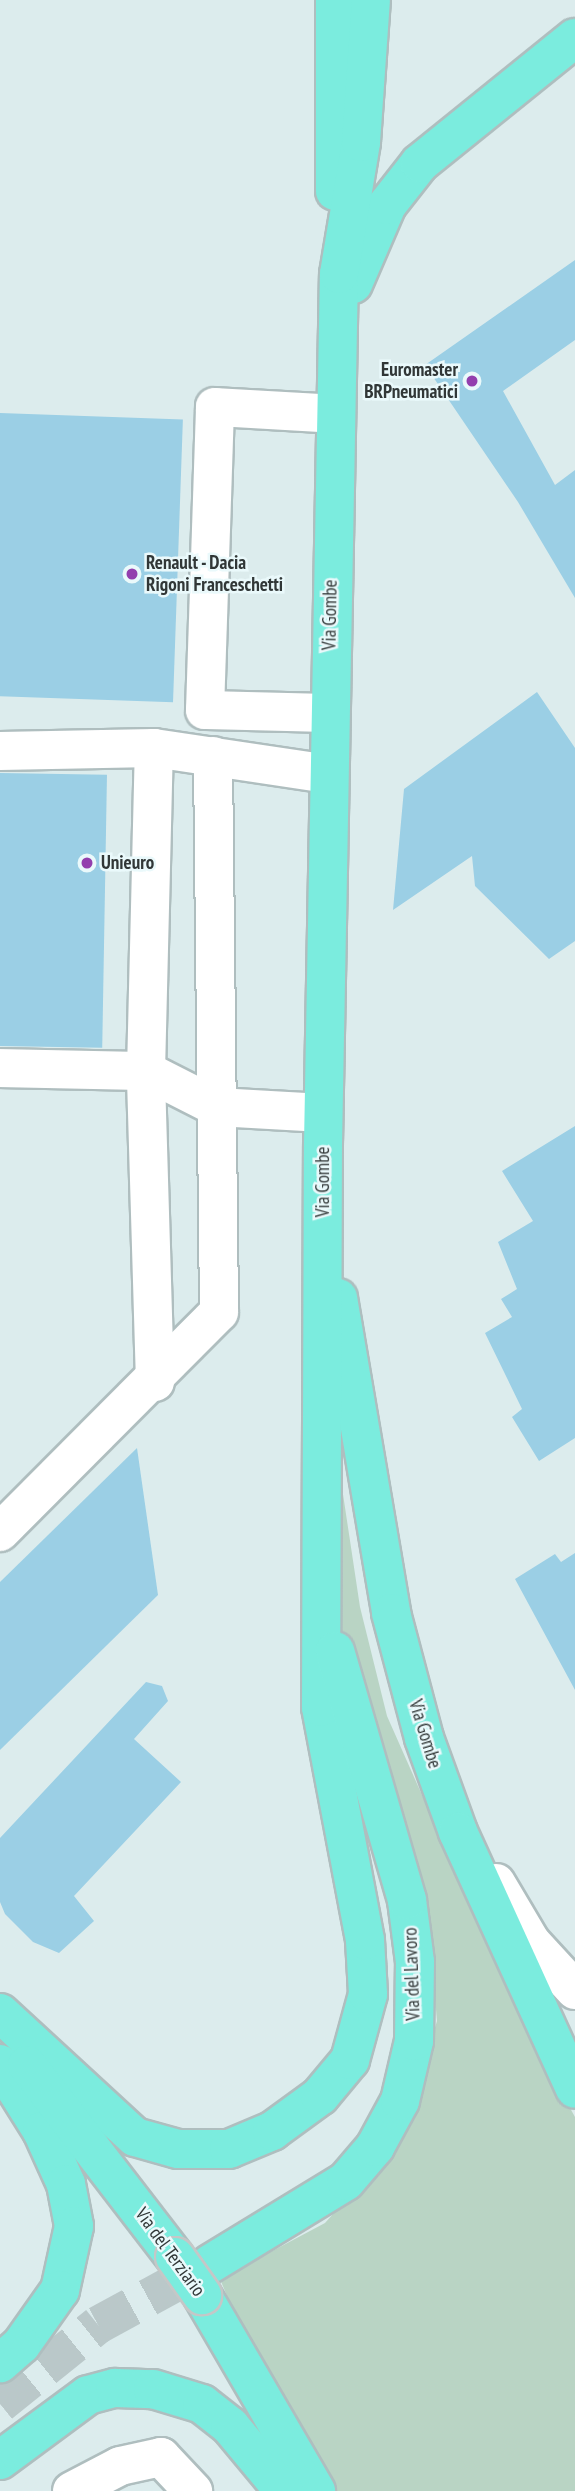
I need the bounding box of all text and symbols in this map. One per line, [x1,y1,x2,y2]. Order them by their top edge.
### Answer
place label: Euromaster BRPneumatici [364,359,458,403]
marker: Euromaster BRPneumatici [464,373,480,389]
place label: Renault - Dacia Rigoni Franceschetti [146,552,283,596]
marker: Renault - Dacia Rigoni Franceschetti [124,566,140,582]
street label: Via Gombe [318,580,342,650]
place label: Unieuro [101,852,154,874]
marker: Unieuro [79,855,95,871]
street label: Via Gombe [312,1147,334,1217]
street label: Via Gombe [404,1697,446,1771]
street label: Via del Lavoro [399,1927,425,2021]
street label: Via del Terziario [130,2203,210,2301]

